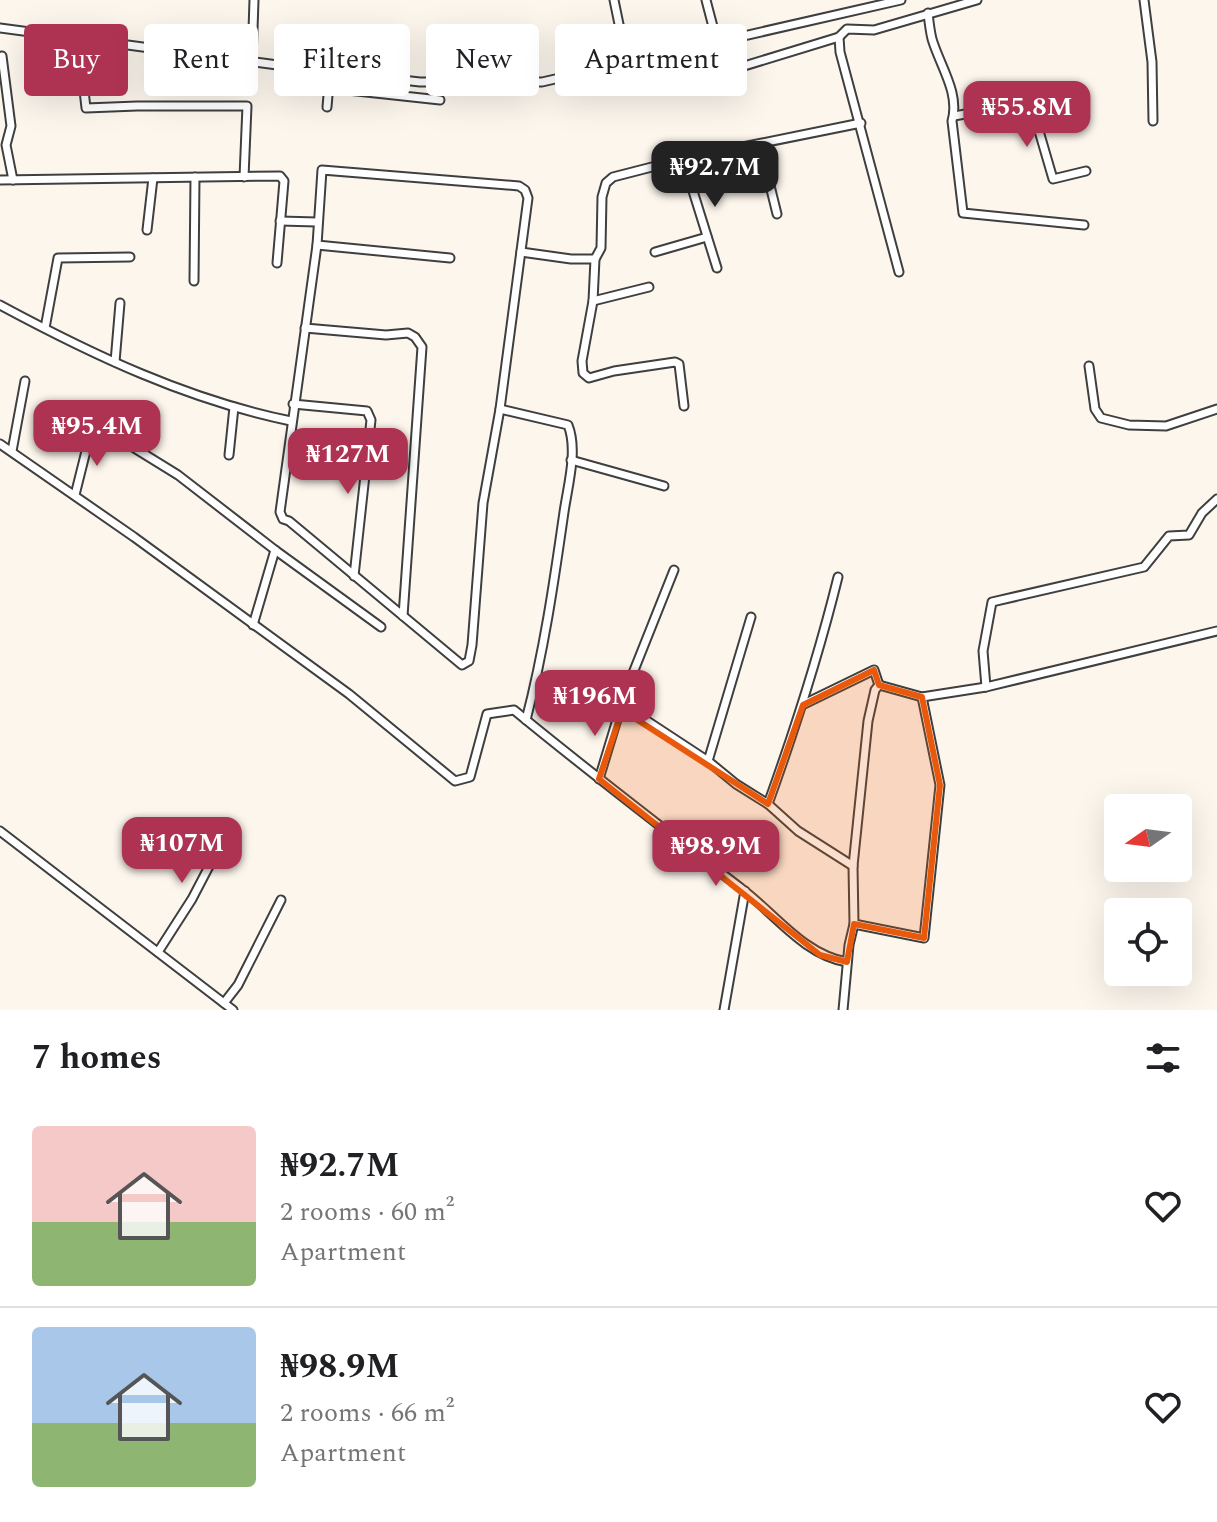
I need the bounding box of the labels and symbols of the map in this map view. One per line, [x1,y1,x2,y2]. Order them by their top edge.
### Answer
pin: ₦55.8M [962,81,1092,149]
pin: ₦92.7M [650,141,780,209]
pin: ₦95.4M [32,400,162,468]
pin: ₦127M [292,428,404,496]
pin: ₦196M [539,670,651,738]
north arrow [1104,794,1192,882]
pin: ₦107M [126,817,238,885]
pin: ₦98.9M [651,820,781,888]

